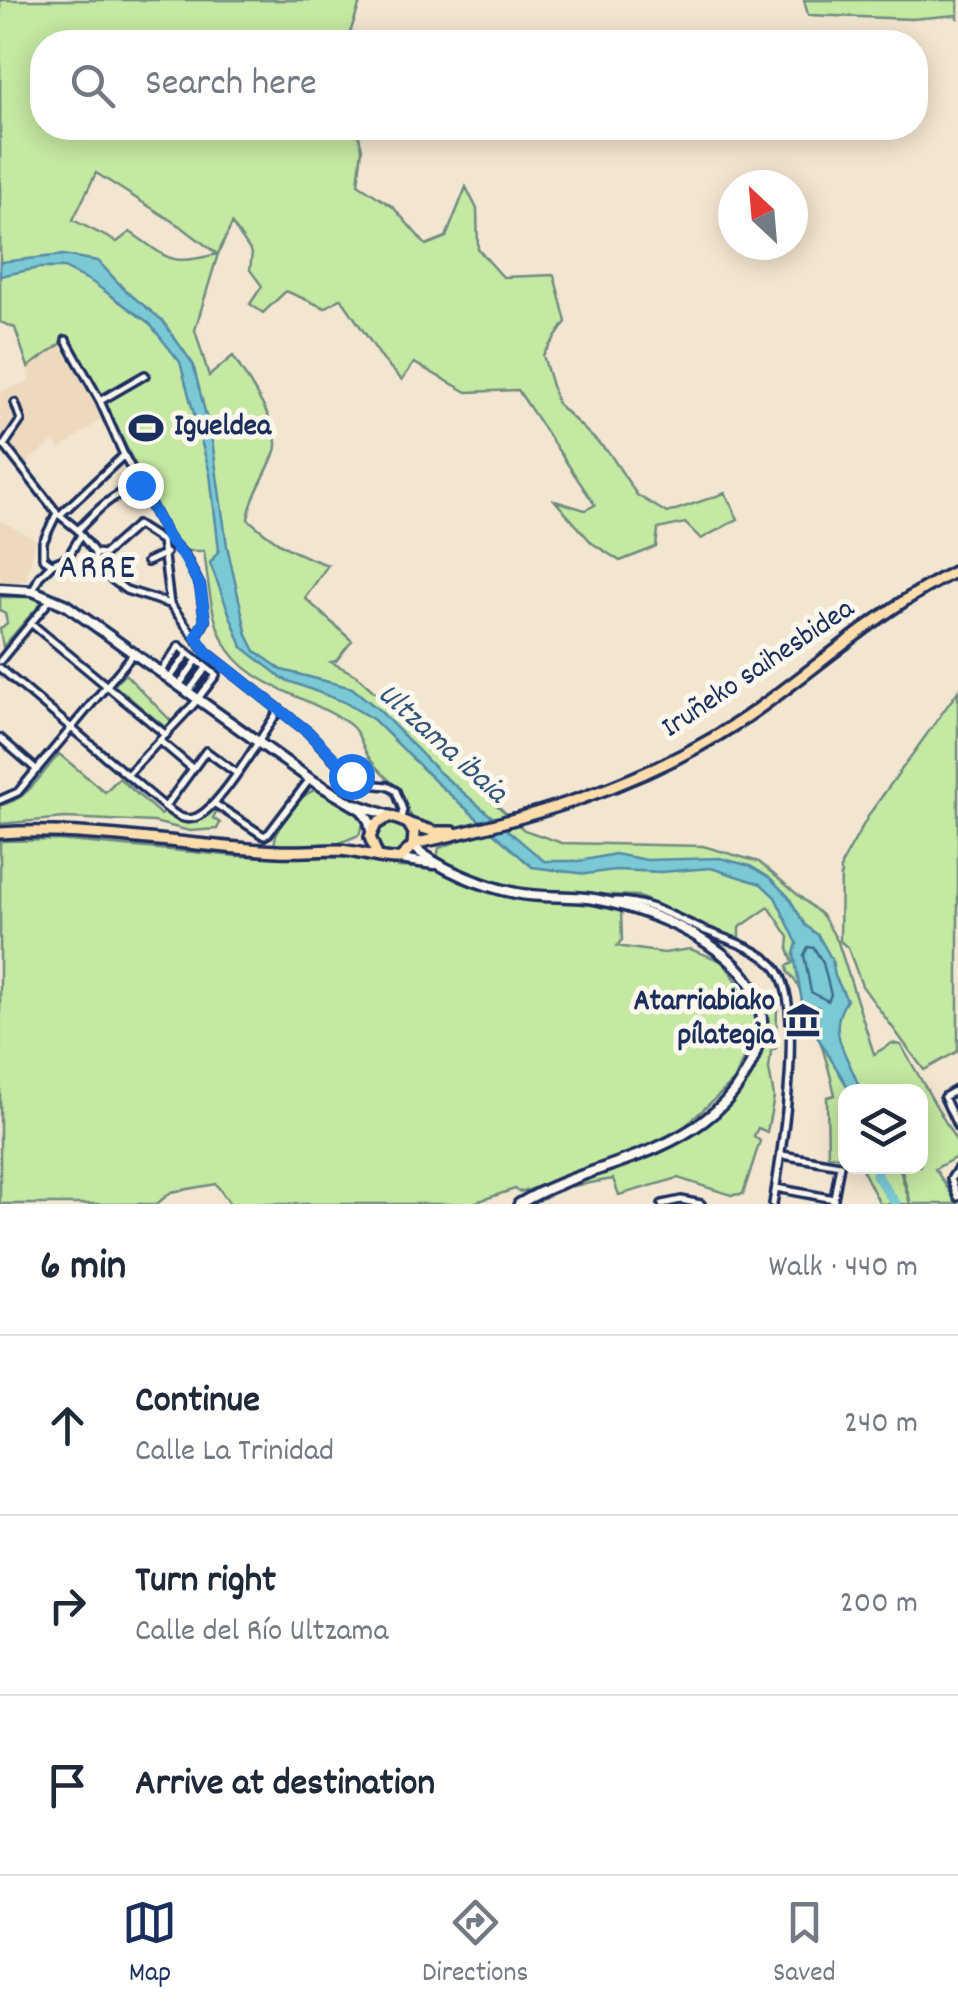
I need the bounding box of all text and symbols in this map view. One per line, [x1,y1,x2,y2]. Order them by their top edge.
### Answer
search box [30,30,928,140]
icon: search [65,58,120,113]
text: Search here [145,58,317,113]
north arrow [718,170,808,260]
place label: Igueldea [174,407,272,450]
sports icon: Igueldea [127,409,165,447]
route end [118,463,164,509]
district label: ARRE [58,545,138,595]
street label: Iruñeko saihesbidea [654,589,865,751]
water label: Ultzama ibaia [365,674,518,818]
route start [329,754,375,800]
place label: Atarriabiako pílategia [633,982,776,1059]
museum icon: Atarriabiako pílategia [784,1001,822,1039]
map controls [838,1084,928,1174]
button: layers [838,1084,928,1174]
text: 6 min [40,1239,126,1299]
text: Walk · 440 m [769,1246,918,1292]
text: Continue [135,1375,260,1430]
icon: ahead [40,1398,95,1453]
text: 240 m [844,1402,918,1448]
text: Calle La Trinidad [135,1430,334,1476]
text: Turn right [135,1555,276,1610]
icon: right [40,1578,95,1633]
text: 200 m [840,1582,918,1628]
text: Calle del Río Ultzama [135,1610,389,1656]
icon: arrive [40,1758,95,1813]
text: Arrive at destination [135,1758,435,1813]
tab: Map [122,1895,177,1995]
tab: Directions [422,1895,528,1995]
tab: Saved [773,1895,836,1995]

